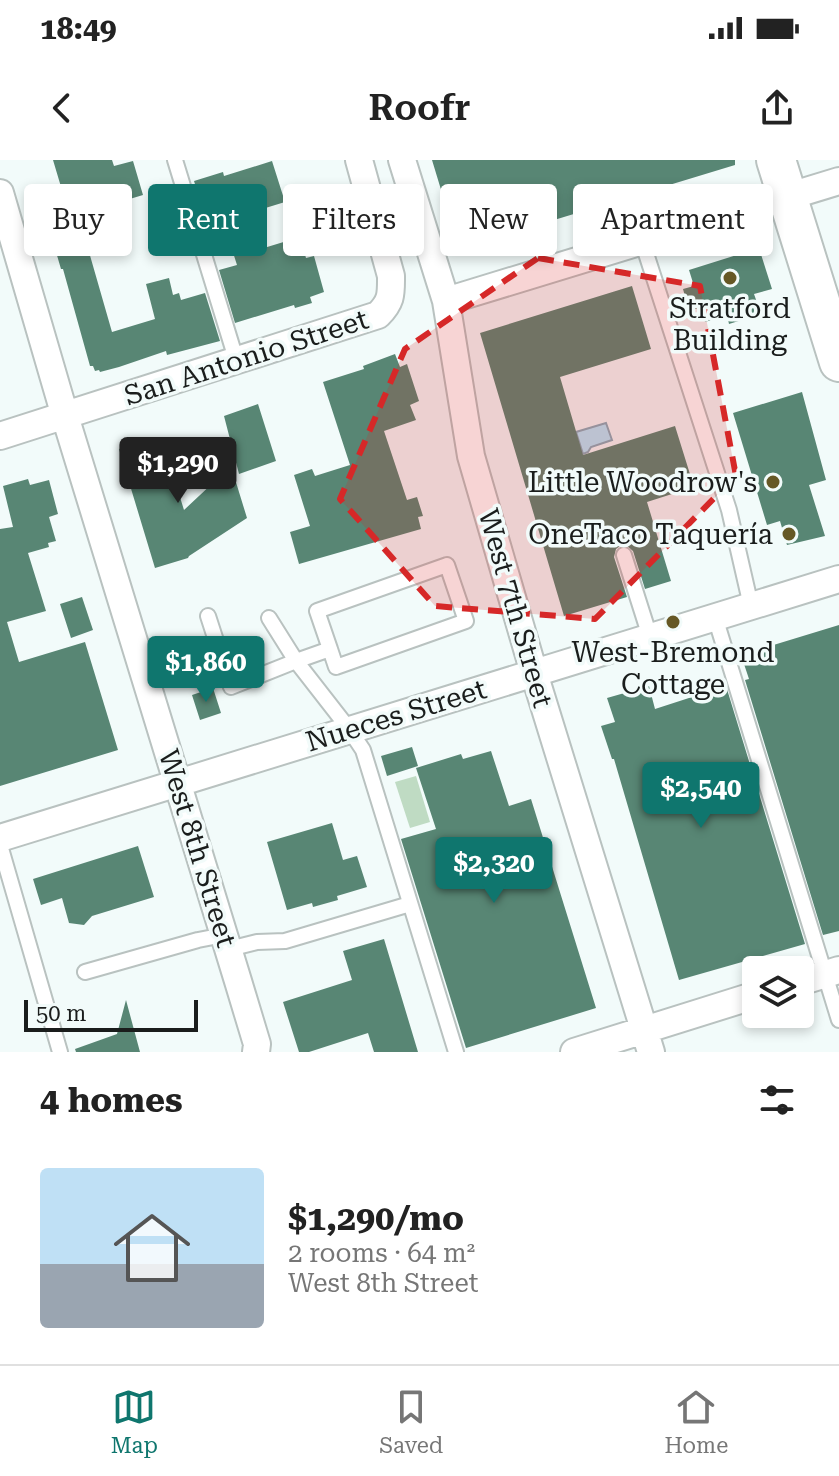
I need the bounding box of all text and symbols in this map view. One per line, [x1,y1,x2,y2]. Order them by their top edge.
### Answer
text: 18:49 [40,11,117,46]
icon: back [40,86,84,130]
icon: share [755,86,799,130]
text: Roofr [369,87,470,129]
chip: Buy [24,184,132,256]
chip: Rent [148,184,267,256]
chip: Filters [283,184,424,256]
chip: New [440,184,557,256]
chip: Apartment [573,184,773,256]
marker: Stratford Building [721,269,739,287]
place label: Stratford Building [669,292,791,357]
street label: San Antonio Street [120,302,372,412]
pin: $1,290 [113,437,243,505]
text: $1,290 [137,448,219,478]
place label: Little Woodrow's [528,466,757,499]
marker: Little Woodrow's [764,473,782,491]
street label: West 7th Street [471,505,560,711]
place label: OneTaco Taquería [528,518,773,551]
marker: OneTaco Taquería [780,525,798,543]
marker: West-Bremond Cottage [664,613,682,631]
pin: $1,860 [141,636,271,704]
place label: West-Bremond Cottage [572,636,774,701]
text: $1,860 [165,647,247,677]
street label: Nueces Street [302,672,490,759]
street label: West 8th Street [152,745,243,951]
pin: $2,540 [636,762,766,830]
text: $2,540 [660,773,742,803]
pin: $2,320 [429,837,559,905]
text: $2,320 [453,848,535,878]
map controls [742,956,814,1028]
button: layers [742,956,814,1028]
scale bar [24,996,198,1032]
text: 50 m [36,1001,86,1026]
icon: filters [755,1078,799,1122]
text: 4 homes [40,1080,183,1120]
text: $1,290/mo [288,1198,464,1238]
icon: home [104,1200,200,1296]
text: 2 rooms · 64 m² [288,1238,475,1268]
text: West 8th Street [288,1268,478,1298]
tab: Map [111,1385,158,1458]
tab: Saved [379,1385,443,1458]
tab: Home [664,1385,728,1458]

